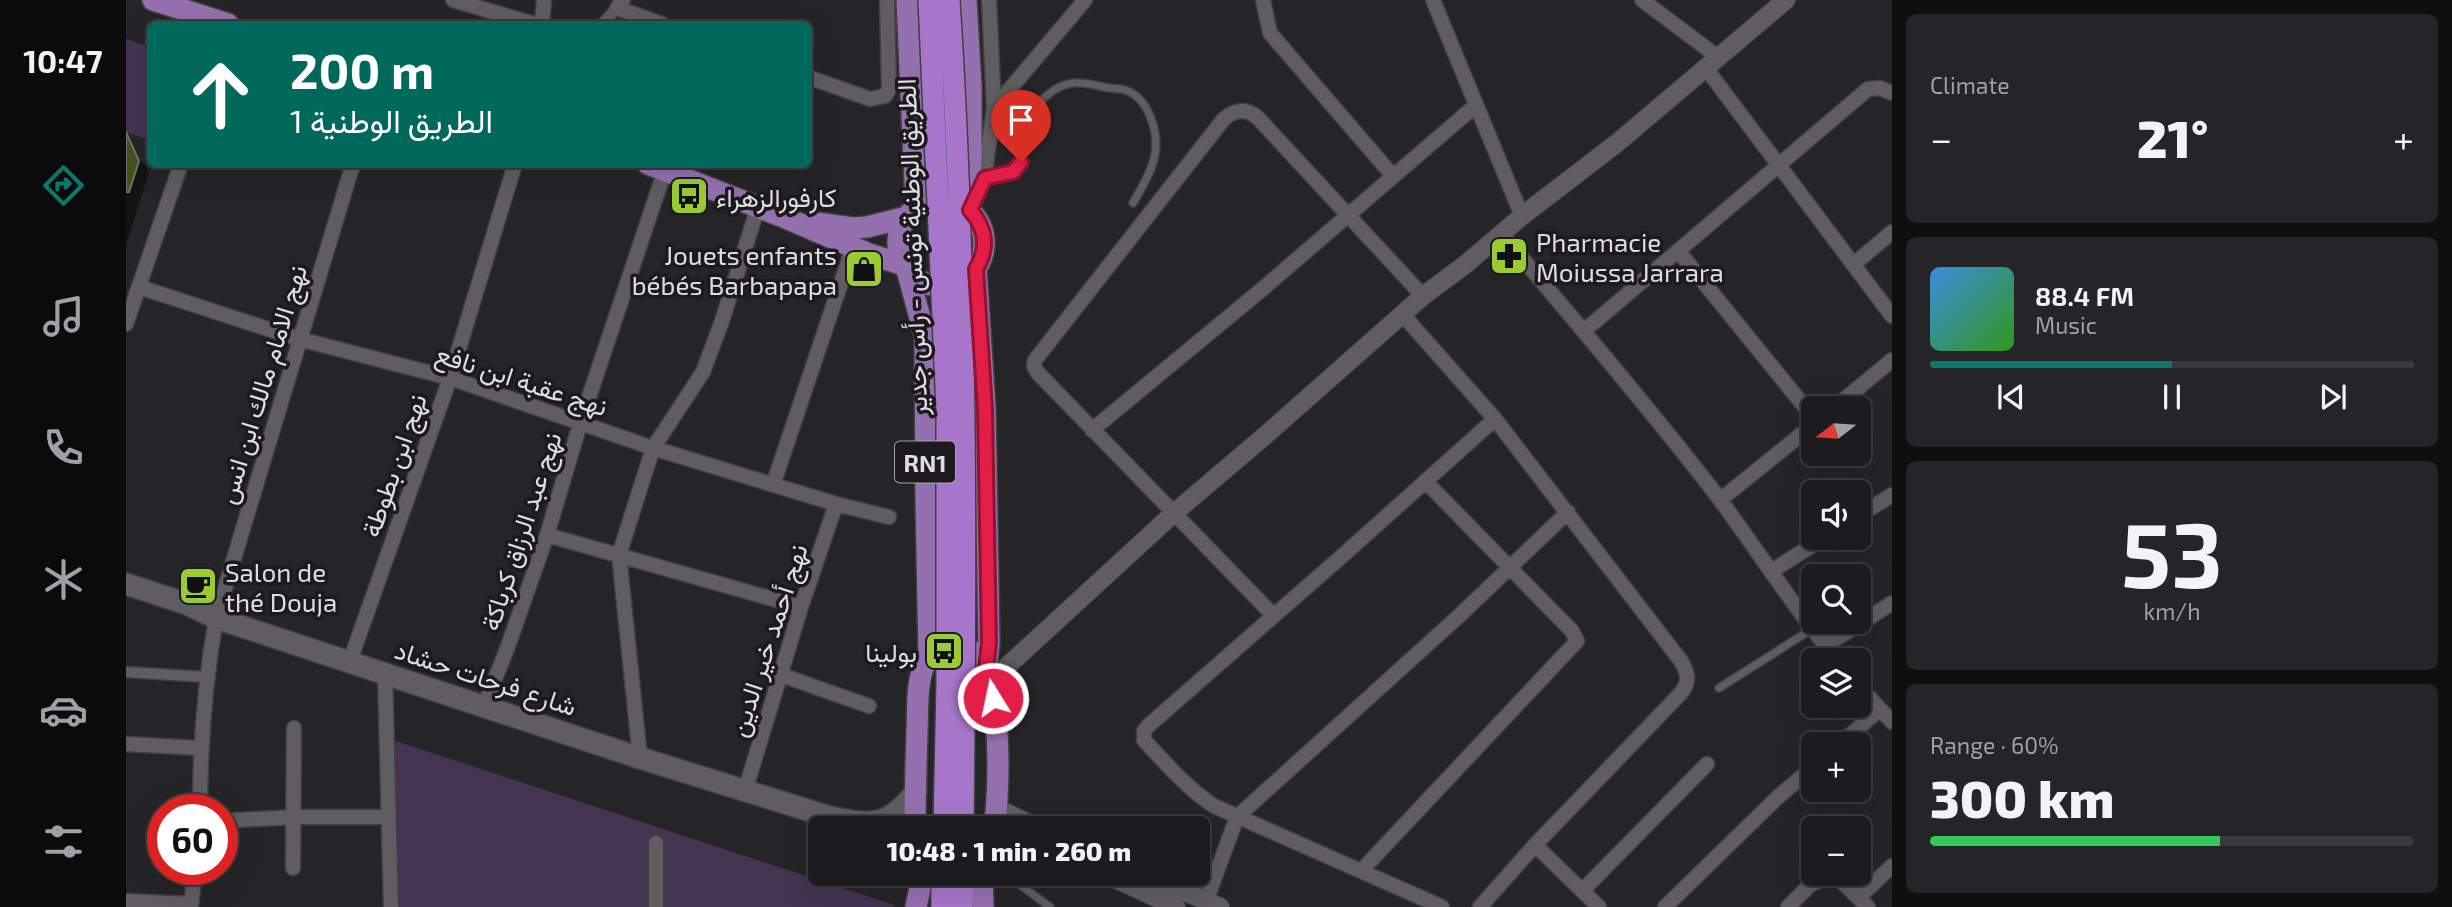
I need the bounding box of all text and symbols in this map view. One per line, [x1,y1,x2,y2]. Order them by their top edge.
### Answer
text: 200 m [290,40,434,99]
text: 10:47 [23,41,103,79]
icon: ahead [175,49,266,140]
text: Climate [1930,71,2010,99]
street label: الطريق الوطنية تونس - رأس جدير [890,78,934,417]
pin [991,90,1051,162]
text: الطريق الوطنية 1 [290,101,493,139]
icon: arrive [1002,101,1040,139]
text: 21° [2137,106,2208,168]
text: − [1930,115,1952,161]
text: + [2393,115,2414,161]
icon: directions [39,161,88,210]
bus stop icon: كارفورالزهراء [668,175,710,217]
place label: كارفورالزهراء [716,181,836,214]
place label: Pharmacie Moiussa Jarrara [1536,226,1724,287]
pharmacy icon: Pharmacie Moiussa Jarrara [1488,235,1530,277]
place label: Jouets enfants bébés Barbapapa [632,239,837,300]
shop icon: Jouets enfants bébés Barbapapa [843,248,885,290]
street label: نهج الامام مالك ابن انس [210,261,316,508]
text: 88.4 FM [2035,280,2134,311]
icon: music [39,292,88,341]
text: Music [2035,311,2097,339]
street label: نهج عقبة ابن نافع [431,337,612,425]
icon: previous [1992,378,2030,416]
icon: pause [2153,378,2191,416]
icon: next [2314,378,2352,416]
street label: نهج ابن بطوطة [354,389,436,542]
north arrow [1801,396,1871,466]
map controls [1801,396,1871,886]
icon: phone [39,423,88,472]
street label: نهج عبد الرزاق كرباكة [473,428,570,635]
road number: RN1 [895,442,955,482]
button: sound [1801,480,1871,550]
text: 53 [2121,497,2223,606]
street label: نهج أحمد خير الدين [721,540,817,741]
icon: climate [39,555,88,604]
place label: Salon de thé Douja [225,556,337,617]
button: search [1801,564,1871,634]
cafe icon: Salon de thé Douja [177,565,219,607]
text: km/h [2143,597,2201,625]
bus stop icon: بولينا [923,630,965,672]
street label: شارع فرحات حشاد [390,633,581,725]
place label: بولينا [865,636,917,669]
button: layers [1801,648,1871,718]
position arrow [956,661,1030,735]
icon: car [39,686,88,735]
text: Range · 60% [1930,731,2059,759]
button: + [1801,732,1871,802]
text: 300 km [1930,766,2114,828]
speed limit sign: 60 [147,794,238,885]
button: − [1801,816,1871,886]
icon: filters [39,817,88,866]
text: 10:48 · 1 min · 260 m [887,835,1131,866]

